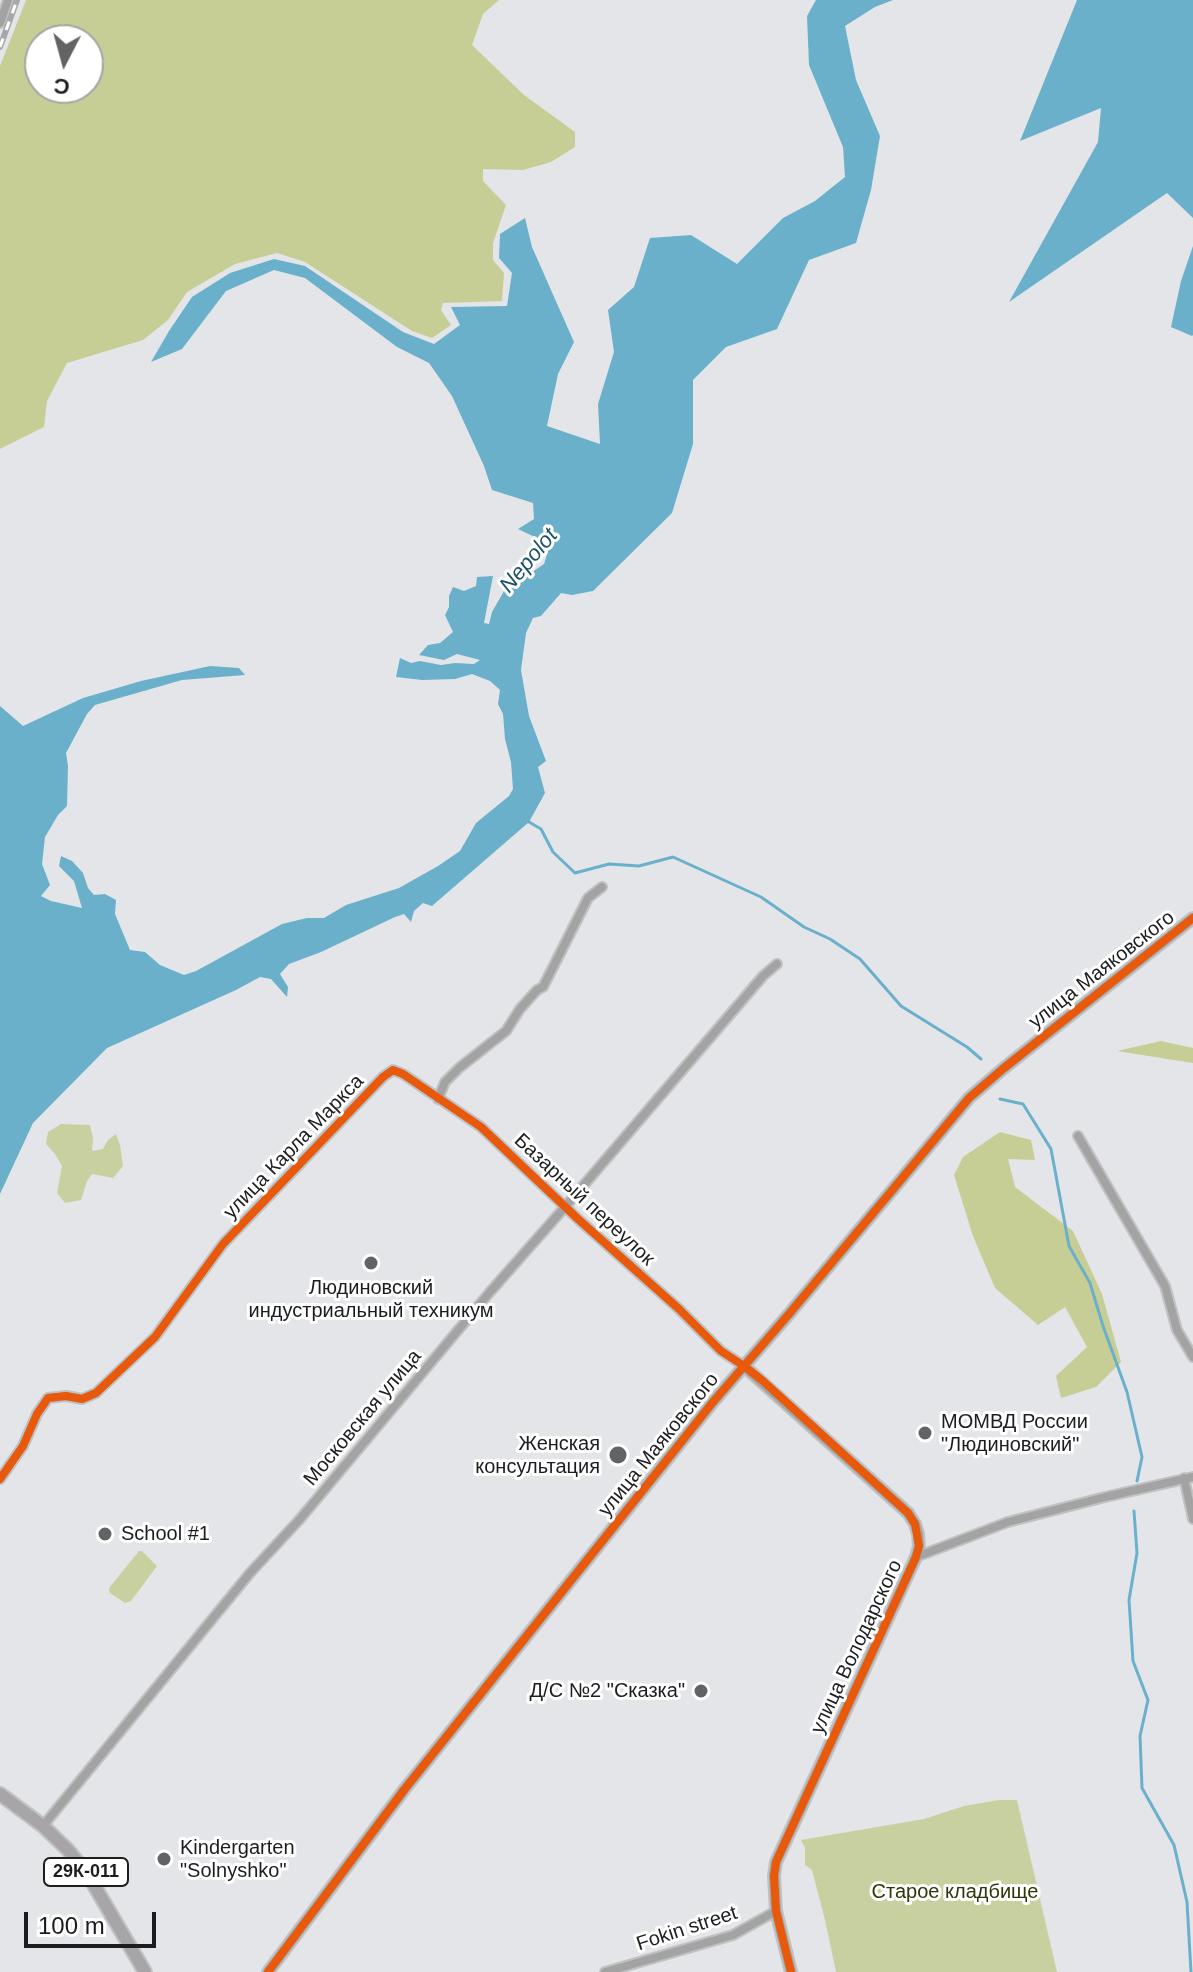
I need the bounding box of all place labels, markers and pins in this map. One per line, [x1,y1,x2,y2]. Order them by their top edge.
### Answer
marker: Людиновский индустриальный техникум [362,1254,380,1272]
place label: Людиновский индустриальный техникум [249,1276,493,1323]
place label: МОМВД России "Людиновский" [941,1410,1088,1457]
marker: МОМВД России "Людиновский" [916,1424,934,1442]
place label: Женская консультация [475,1432,600,1479]
marker: Женская консультация [607,1444,629,1466]
place label: School #1 [121,1522,210,1546]
marker: School #1 [96,1525,114,1543]
place label: Д/С №2 "Сказка" [530,1679,685,1703]
marker: Д/С №2 "Сказка" [692,1682,710,1700]
place label: Kindergarten "Solnyshko" [180,1836,295,1883]
marker: Kindergarten "Solnyshko" [155,1850,173,1868]

